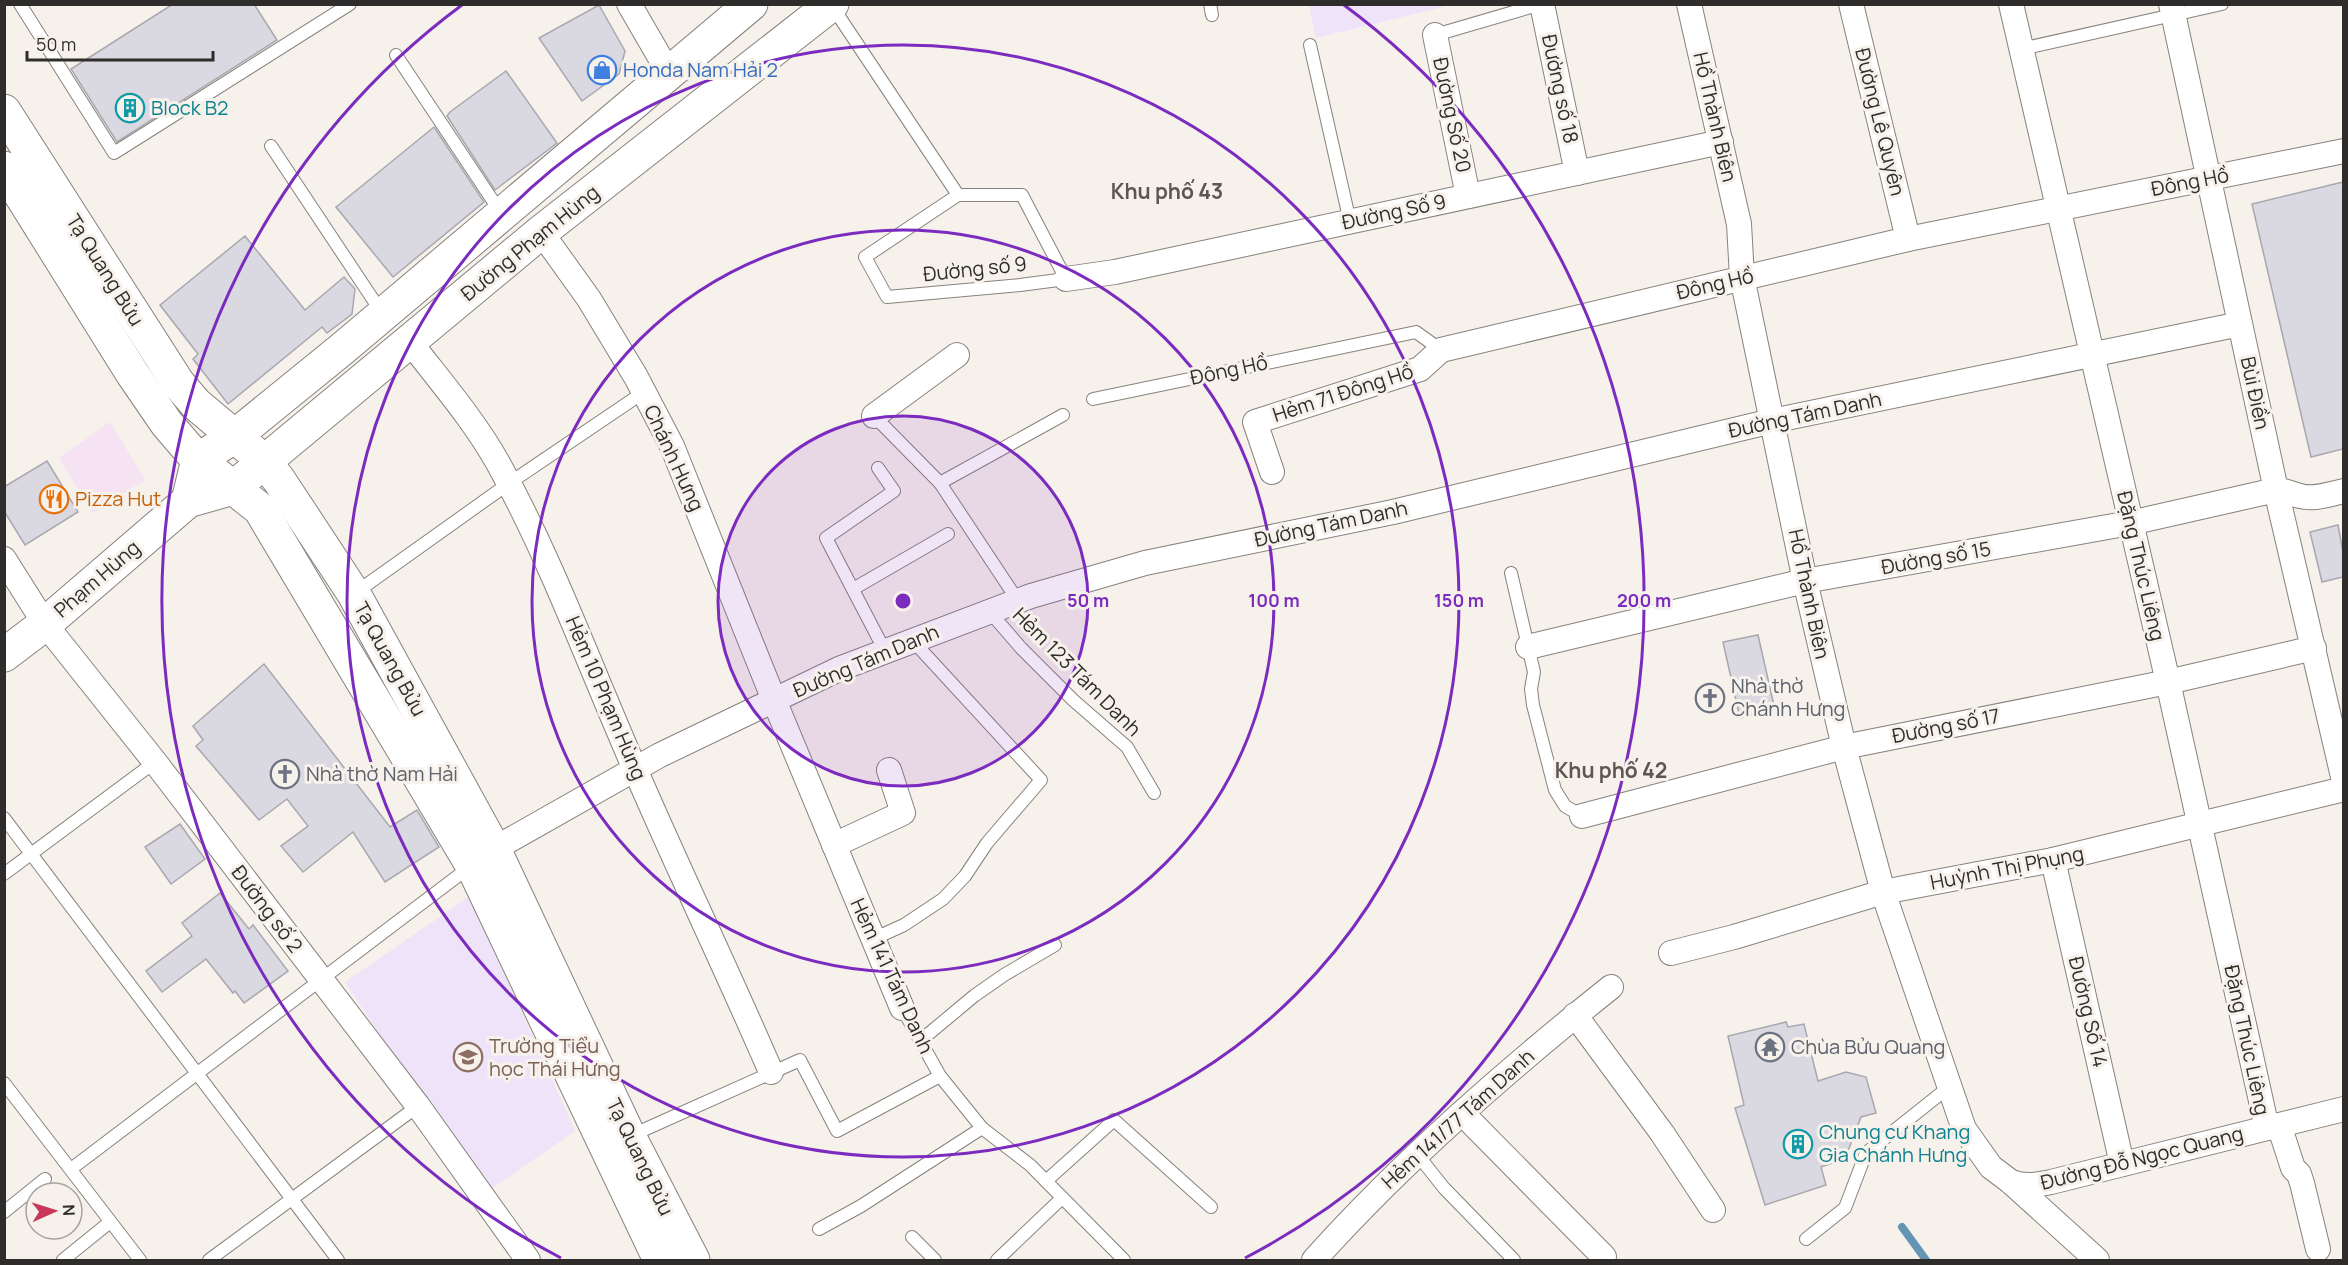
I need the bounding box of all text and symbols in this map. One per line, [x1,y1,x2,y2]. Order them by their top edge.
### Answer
scale bar [27,24,213,62]
text: 50 m [36,32,76,56]
street label: Đường số 18 [1536,32,1585,146]
street label: Đường Lê Quyên [1849,45,1912,198]
street label: Hồ Thành Biên [1687,49,1744,184]
shop icon: Honda Nam Hải 2 [586,54,618,86]
street label: Đường Số 20 [1427,55,1478,175]
place label: Honda Nam Hải 2 [623,56,778,83]
building icon: Block B2 [114,92,146,124]
place label: Block B2 [151,94,228,121]
street label: Đông Hồ [2149,161,2231,202]
district label: Khu phố 43 [1111,177,1223,205]
street label: Đường Phạm Hùng [455,178,604,307]
street label: Đường Số 9 [1339,187,1448,236]
street label: Tạ Quang Bửu [60,209,150,331]
street label: Đường số 9 [922,250,1028,287]
street label: Đông Hồ [1674,262,1756,305]
street label: Đông Hồ [1188,348,1270,391]
street label: Bùi Điền [2235,354,2276,432]
street label: Hẻm 71 Đông Hồ [1269,357,1417,428]
street label: Đường Tám Danh [1726,385,1884,444]
street label: Chánh Hưng [638,400,711,515]
restaurant icon: Pizza Hut [38,483,70,515]
place label: Pizza Hut [75,485,161,512]
street label: Đặng Thúc Liêng [2111,488,2172,643]
street label: Đường Tám Danh [1252,494,1410,553]
street label: Hồ Thành Biên [1783,526,1836,661]
street label: Phạm Hùng [48,534,145,623]
street label: Đường số 15 [1879,535,1993,580]
text: 50 m [1067,588,1109,612]
text: 100 m [1248,588,1300,612]
text: 150 m [1434,588,1484,612]
text: 200 m [1617,588,1671,612]
centre of rings [893,591,913,611]
street label: Tạ Quang Bửu [348,597,433,721]
street label: Hẻm 123 Tám Danh [1007,601,1148,742]
street label: Hẻm 10 Phạm Hùng [560,612,653,784]
street label: Đường Tám Danh [789,618,943,703]
place label: Nhà thờ Chánh Hưng [1731,672,1845,722]
church icon: Nhà thờ Chánh Hưng [1694,682,1726,714]
street label: Đường số 17 [1890,702,2002,749]
district label: Khu phố 42 [1555,756,1667,784]
church icon: Nhà thờ Nam Hải [269,758,301,790]
place label: Nhà thờ Nam Hải [306,760,458,787]
street label: Huỳnh Thị Phụng [1928,839,2086,896]
street label: Đường số 2 [226,860,309,958]
street label: Hẻm 141 Tám Danh [845,894,940,1058]
street label: Đường Số 14 [2063,954,2114,1070]
street label: Đặng Thúc Liêng [2218,962,2277,1117]
temple icon: Chùa Bửu Quang [1754,1031,1786,1063]
place label: Trường Tiểu học Thái Hưng [489,1032,621,1082]
place label: Chùa Bửu Quang [1791,1033,1945,1060]
school or university icon: Trường Tiểu học Thái Hưng [452,1041,484,1073]
street label: Hẻm 141/77 Tám Danh [1375,1043,1540,1195]
street label: Tạ Quang Bửu [601,1094,680,1220]
place label: Chung cư Khang Gia Chánh Hưng [1819,1118,1970,1168]
street label: Đường Đỗ Ngọc Quang [2038,1119,2246,1196]
building icon: Chung cư Khang Gia Chánh Hưng [1782,1128,1814,1160]
north arrow [24,1181,84,1241]
text: N [58,1204,80,1217]

